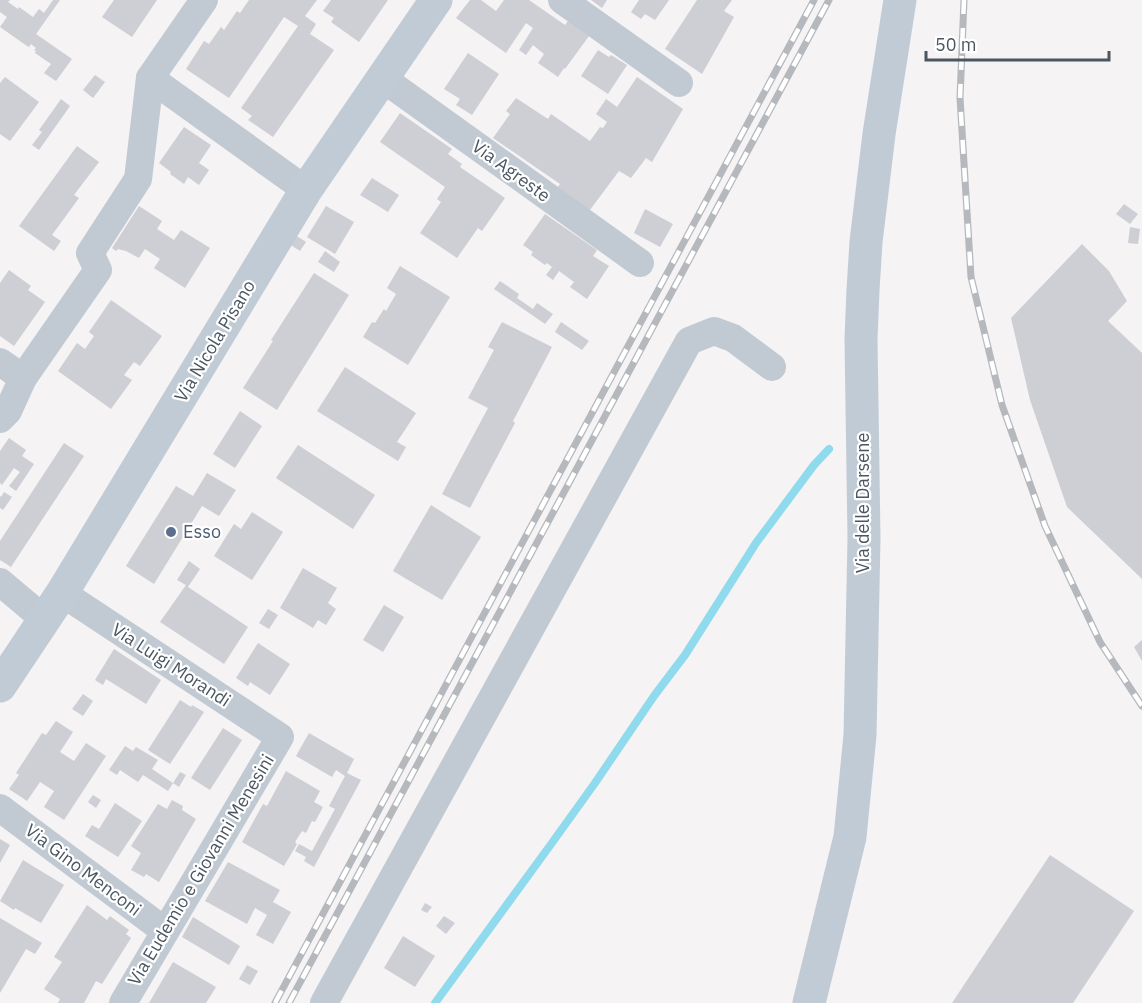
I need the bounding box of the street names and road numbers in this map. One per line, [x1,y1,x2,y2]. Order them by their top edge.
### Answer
street label: Via Agreste [468,134,555,207]
street label: Via Nicola Pisano [169,275,260,406]
street label: Via delle Darsene [851,433,874,573]
street label: Via Luigi Morandi [107,618,235,712]
street label: Via Eudemio e Giovanni Menesini [122,750,279,990]
street label: Via Gino Menconi [21,818,146,921]

